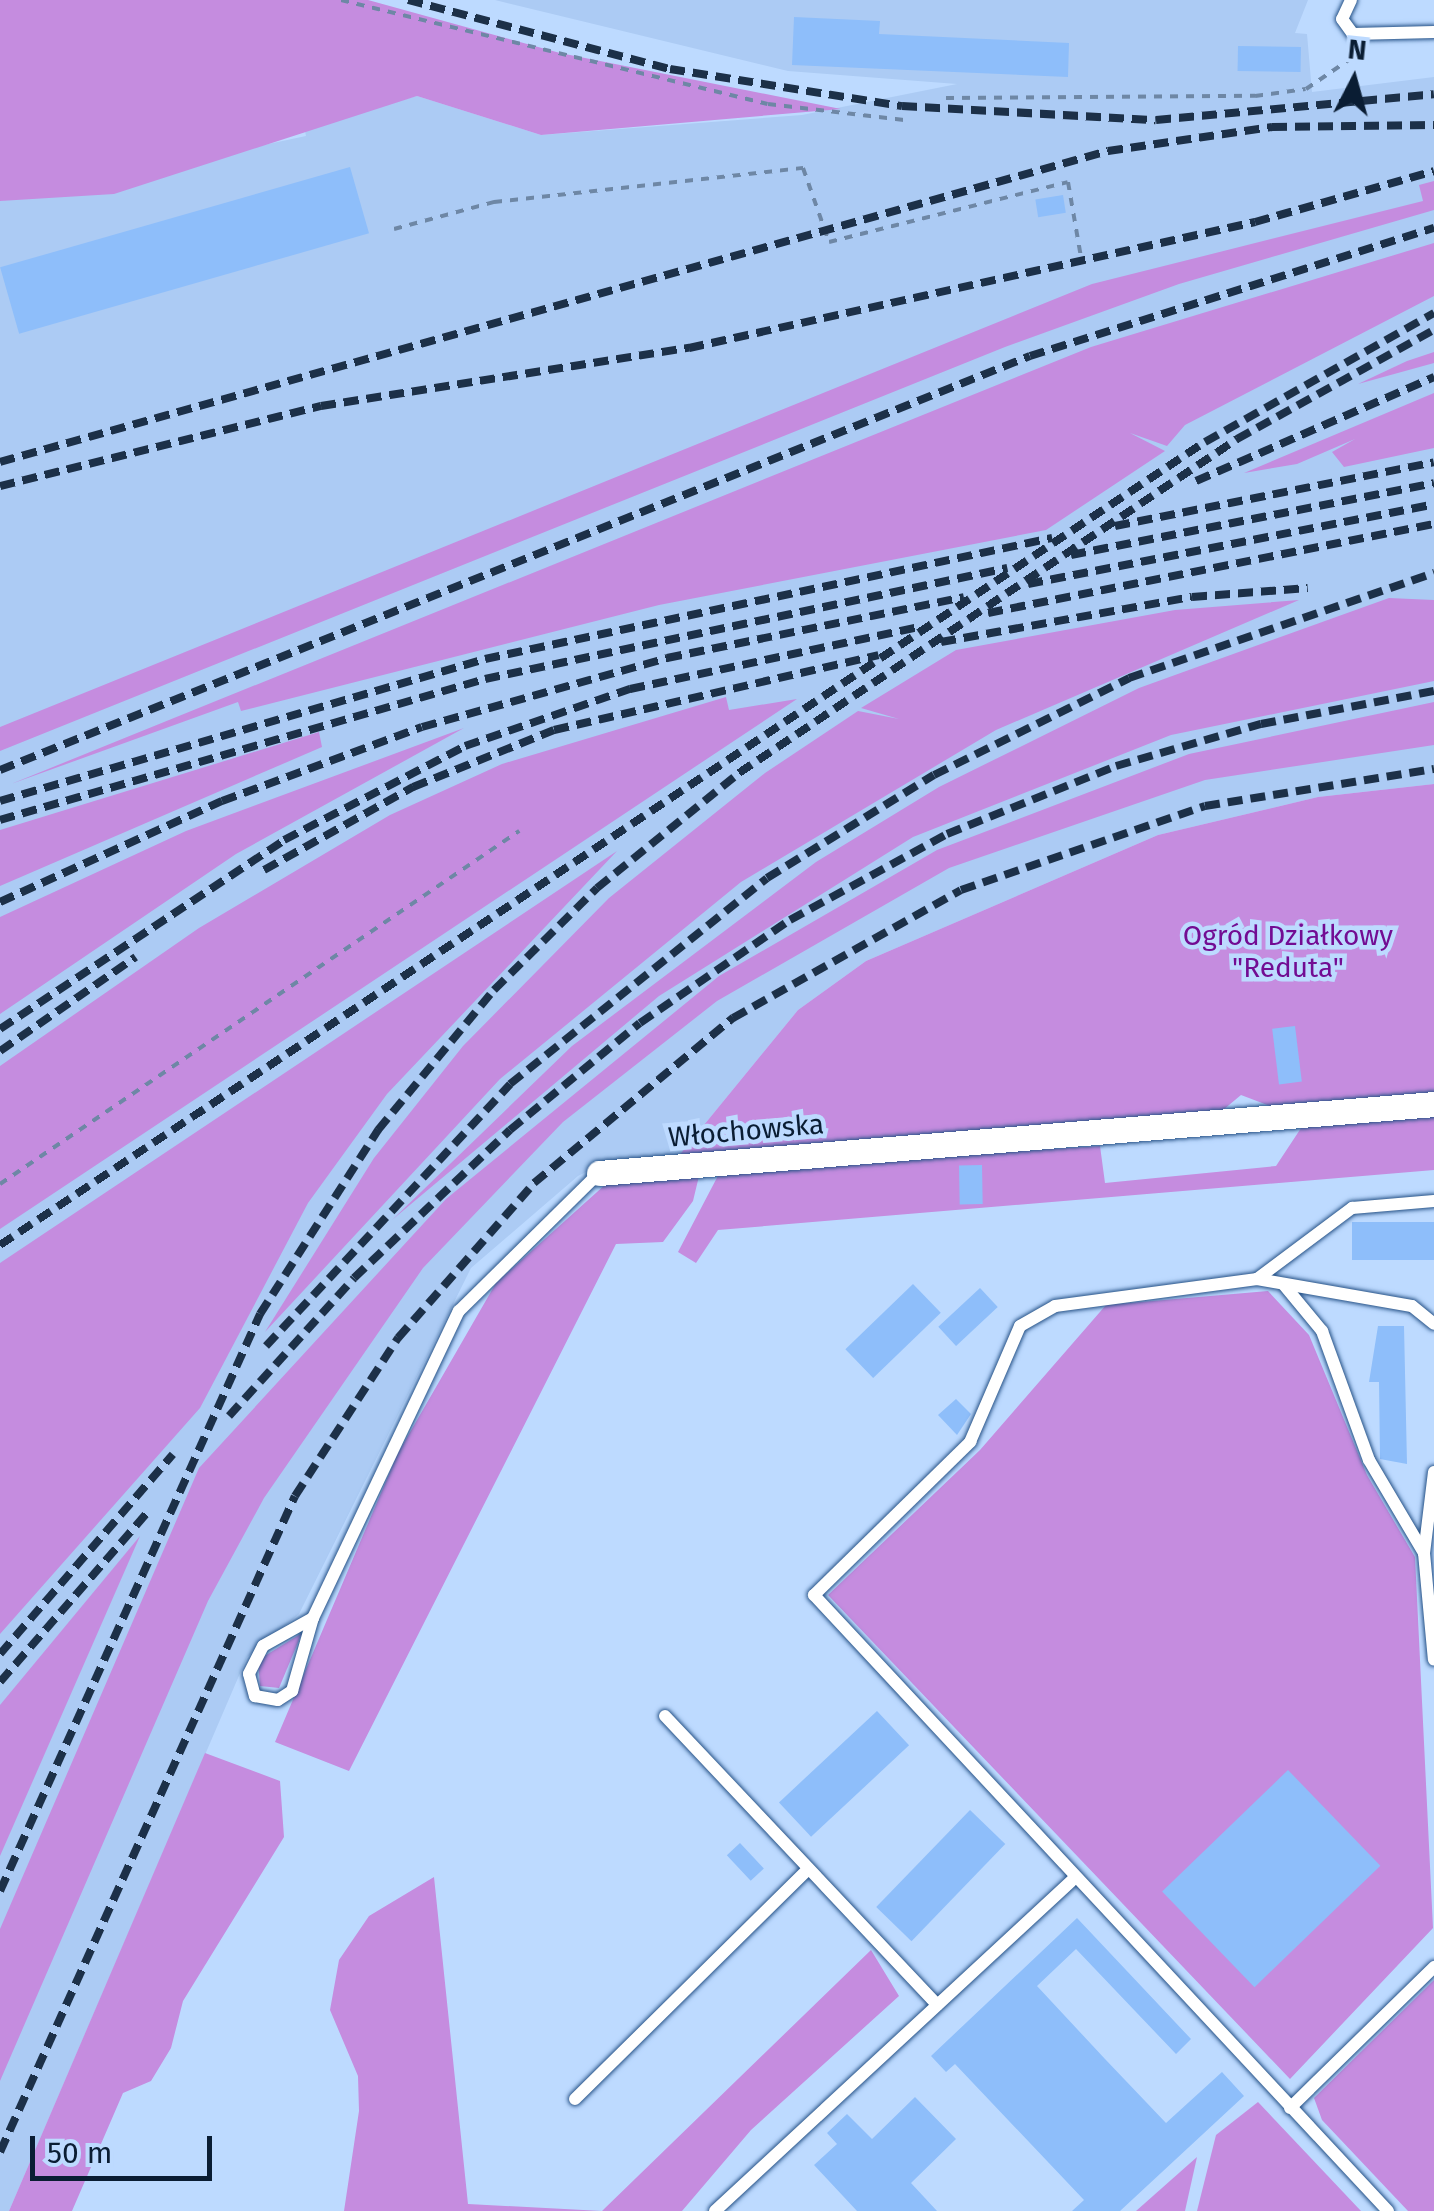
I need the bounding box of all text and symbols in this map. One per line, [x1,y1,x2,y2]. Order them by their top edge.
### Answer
north arrow [1304,30,1404,130]
text: N [1346,32,1368,67]
park label: Ogród Działkowy "Reduta" [1183,919,1393,985]
street label: Włochowska [667,1107,825,1155]
scale bar [35,2116,218,2178]
text: 50 m [47,2135,112,2171]

